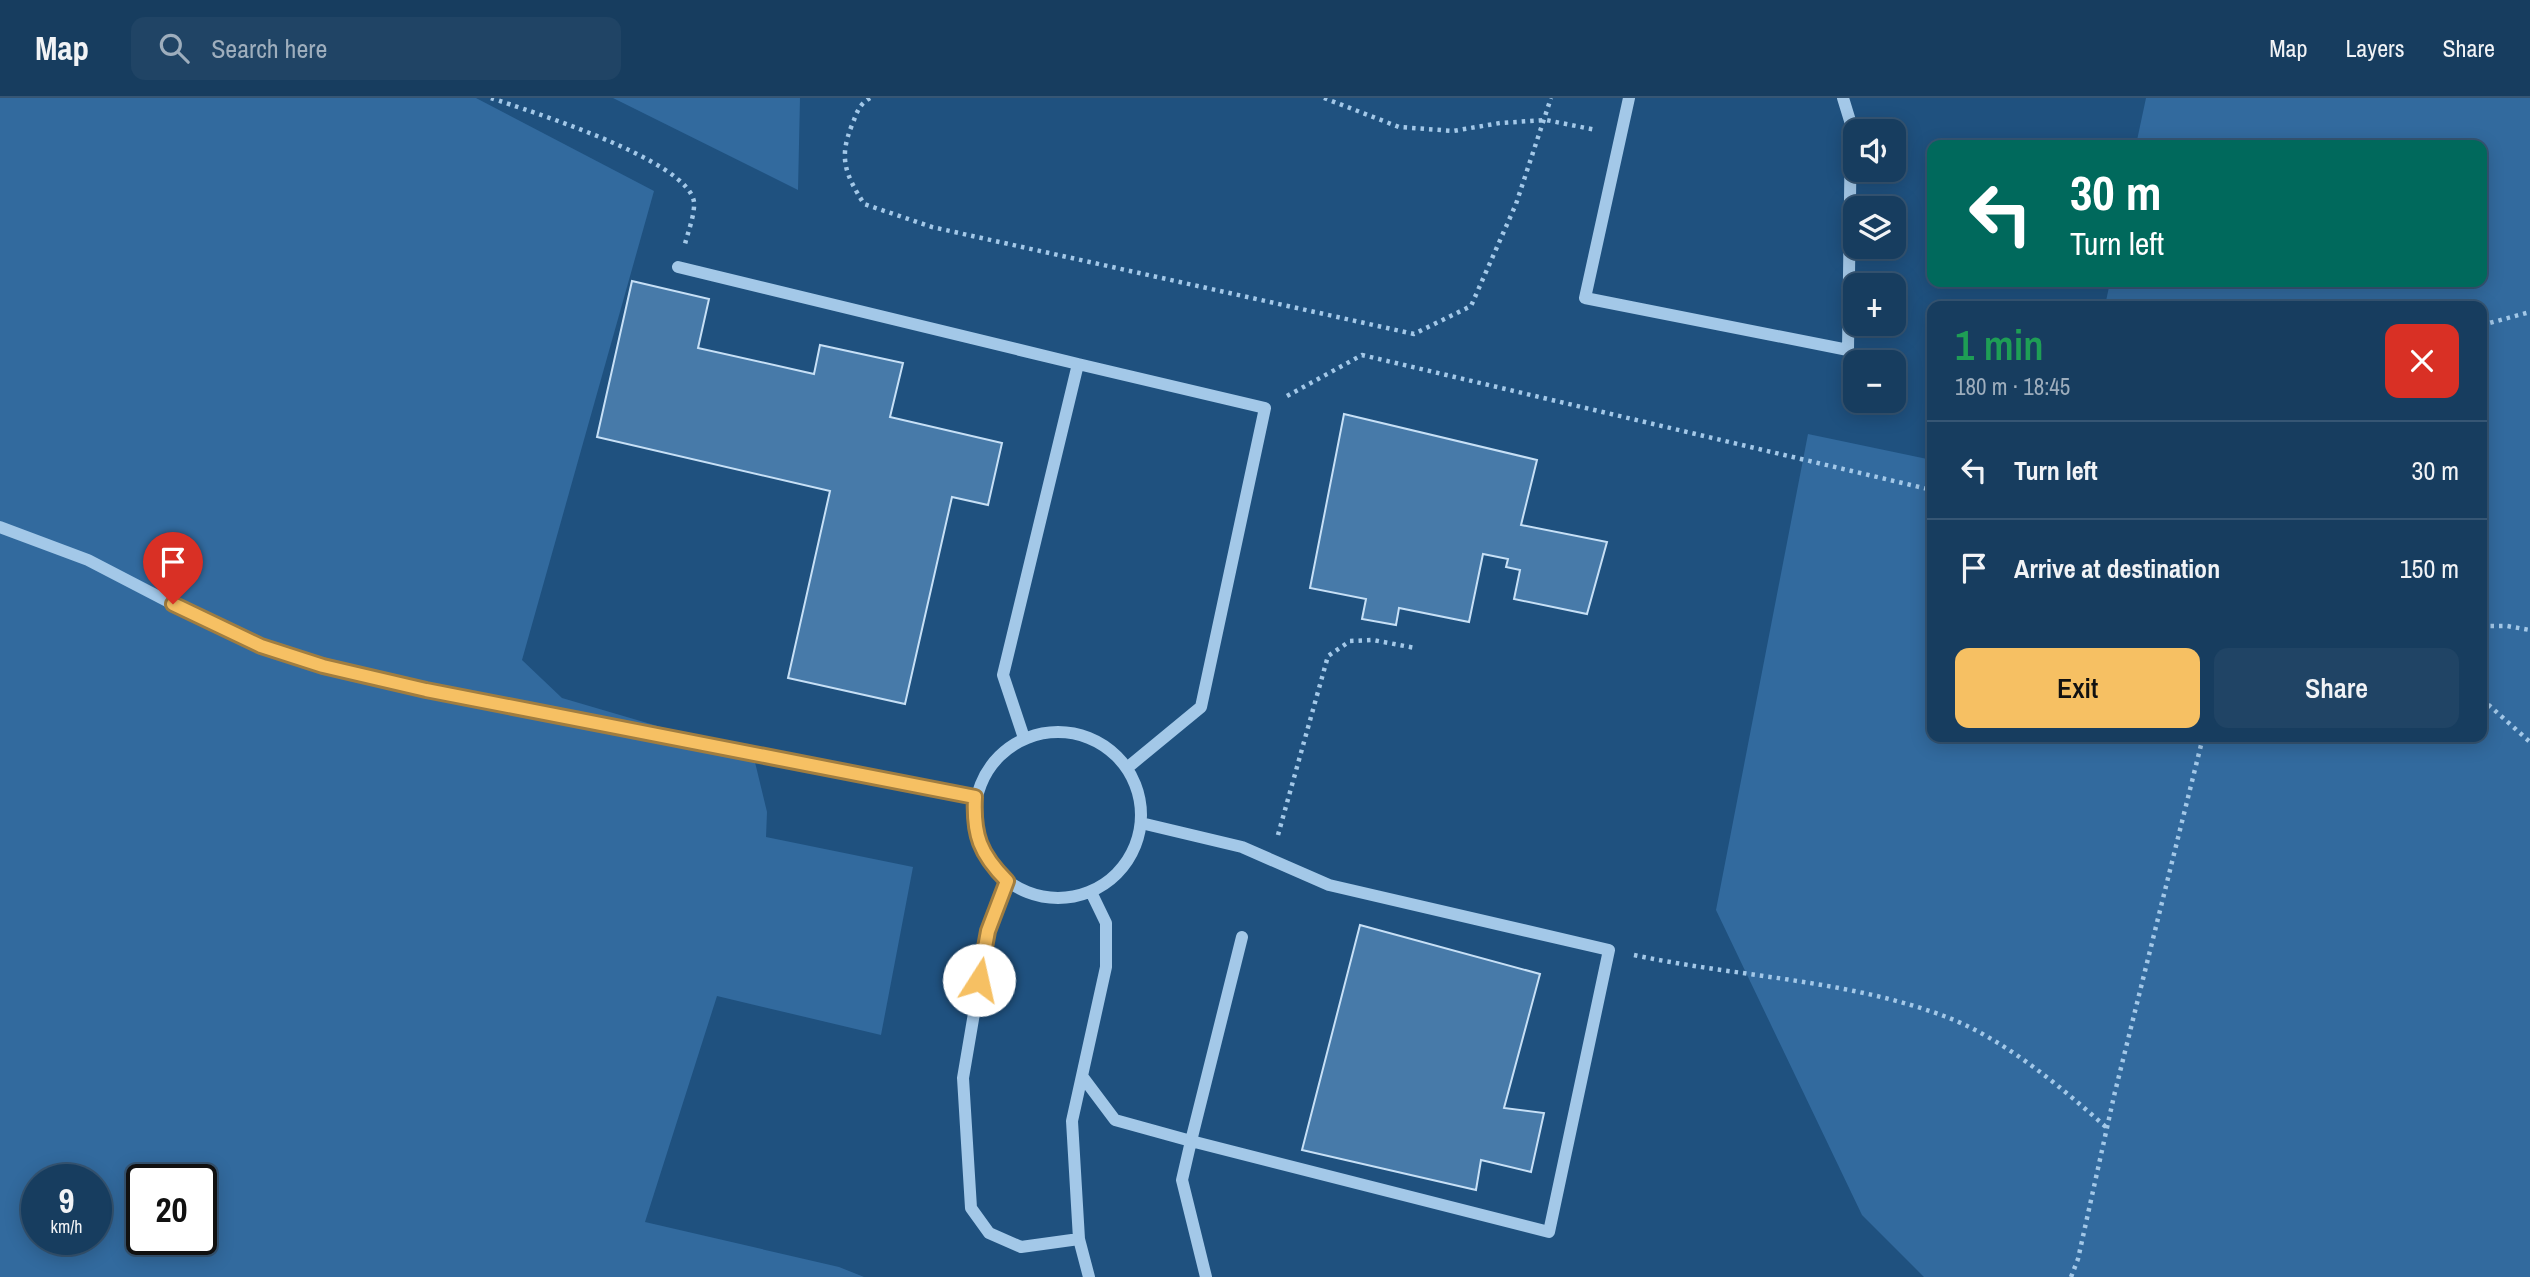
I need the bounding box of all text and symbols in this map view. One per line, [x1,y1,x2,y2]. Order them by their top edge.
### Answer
search box [131,17,621,80]
text: Map [35,26,89,70]
icon: search [155,29,193,67]
text: Search here [211,31,327,66]
text: Map [2269,32,2307,64]
text: Layers [2345,32,2404,64]
text: Share [2442,32,2495,64]
map controls [1843,119,1906,413]
button: sound [1843,119,1906,182]
text: 30 m [2070,159,2162,225]
icon: left [1955,168,2046,259]
button: layers [1843,196,1906,259]
text: Turn left [2070,222,2164,265]
button: + [1843,273,1906,336]
text: 1 min [1955,317,2044,373]
button: close [2385,324,2459,398]
button: − [1843,350,1906,413]
text: 180 m · 18:45 [1955,371,2070,402]
icon: left [1955,451,1993,489]
text: Turn left [2014,453,2098,488]
text: 30 m [2412,453,2459,488]
pin [143,532,203,604]
icon: arrive [154,543,192,581]
icon: arrive [1955,549,1993,587]
text: Arrive at destination [2014,551,2220,586]
text: 150 m [2400,551,2459,586]
button: Exit [1955,648,2200,728]
button: Share [2214,648,2459,728]
position arrow [942,943,1016,1017]
speed limit sign: 20 [126,1164,217,1255]
text: 9 [59,1177,74,1224]
text: km/h [51,1214,83,1239]

